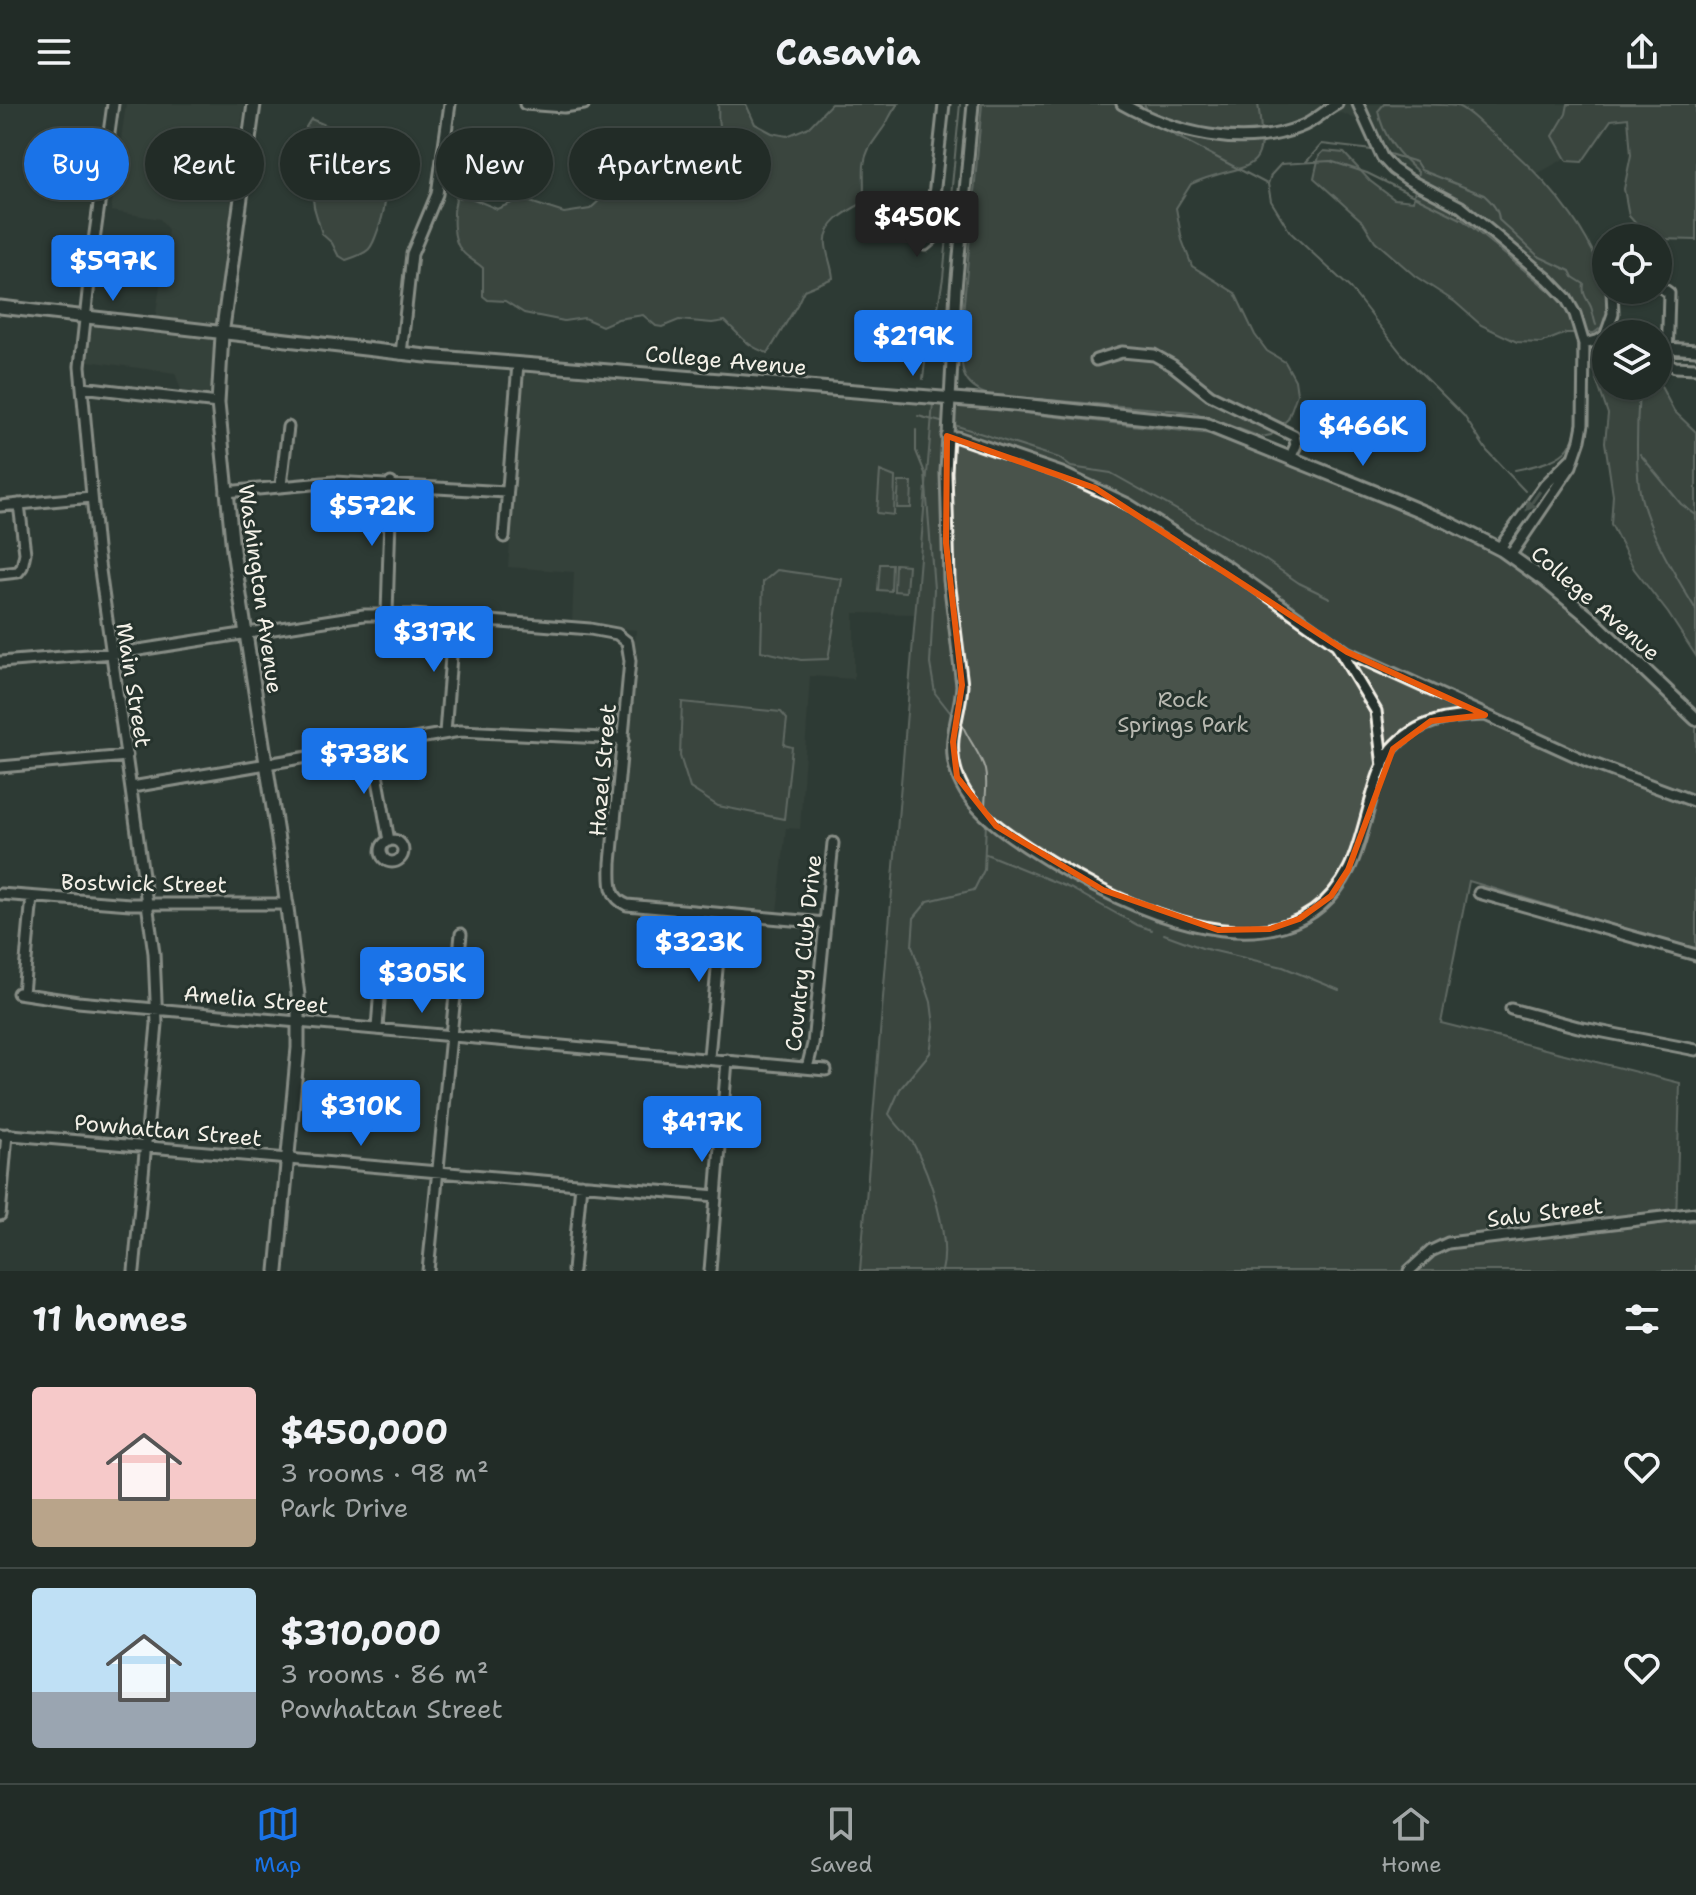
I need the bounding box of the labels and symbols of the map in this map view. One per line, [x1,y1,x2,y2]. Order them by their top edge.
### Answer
pin: $450K [861,191,973,259]
pin: $597K [57,235,169,303]
pin: $219K [857,310,969,378]
street label: College Avenue [644,339,808,382]
pin: $466K [1307,400,1419,468]
pin: $572K [316,480,428,548]
street label: Washington Avenue [231,483,290,696]
one-way arrow [1526,490,1541,511]
street label: College Avenue [1525,539,1666,668]
pin: $317K [378,606,490,674]
street label: Main Street [109,620,158,750]
park label: Rock Springs Park [1117,685,1249,739]
street label: Hazel Street [582,702,623,838]
pin: $738K [308,728,420,796]
street label: Country Club Drive [779,853,828,1053]
street label: Bostwick Street [61,868,227,899]
pin: $323K [643,916,755,984]
pin: $305K [366,947,478,1015]
street label: Amelia Street [182,979,330,1020]
pin: $310K [305,1080,417,1148]
pin: $417K [646,1096,758,1164]
street label: Powhattan Street [73,1108,263,1153]
street label: Salu Street [1485,1191,1605,1234]

